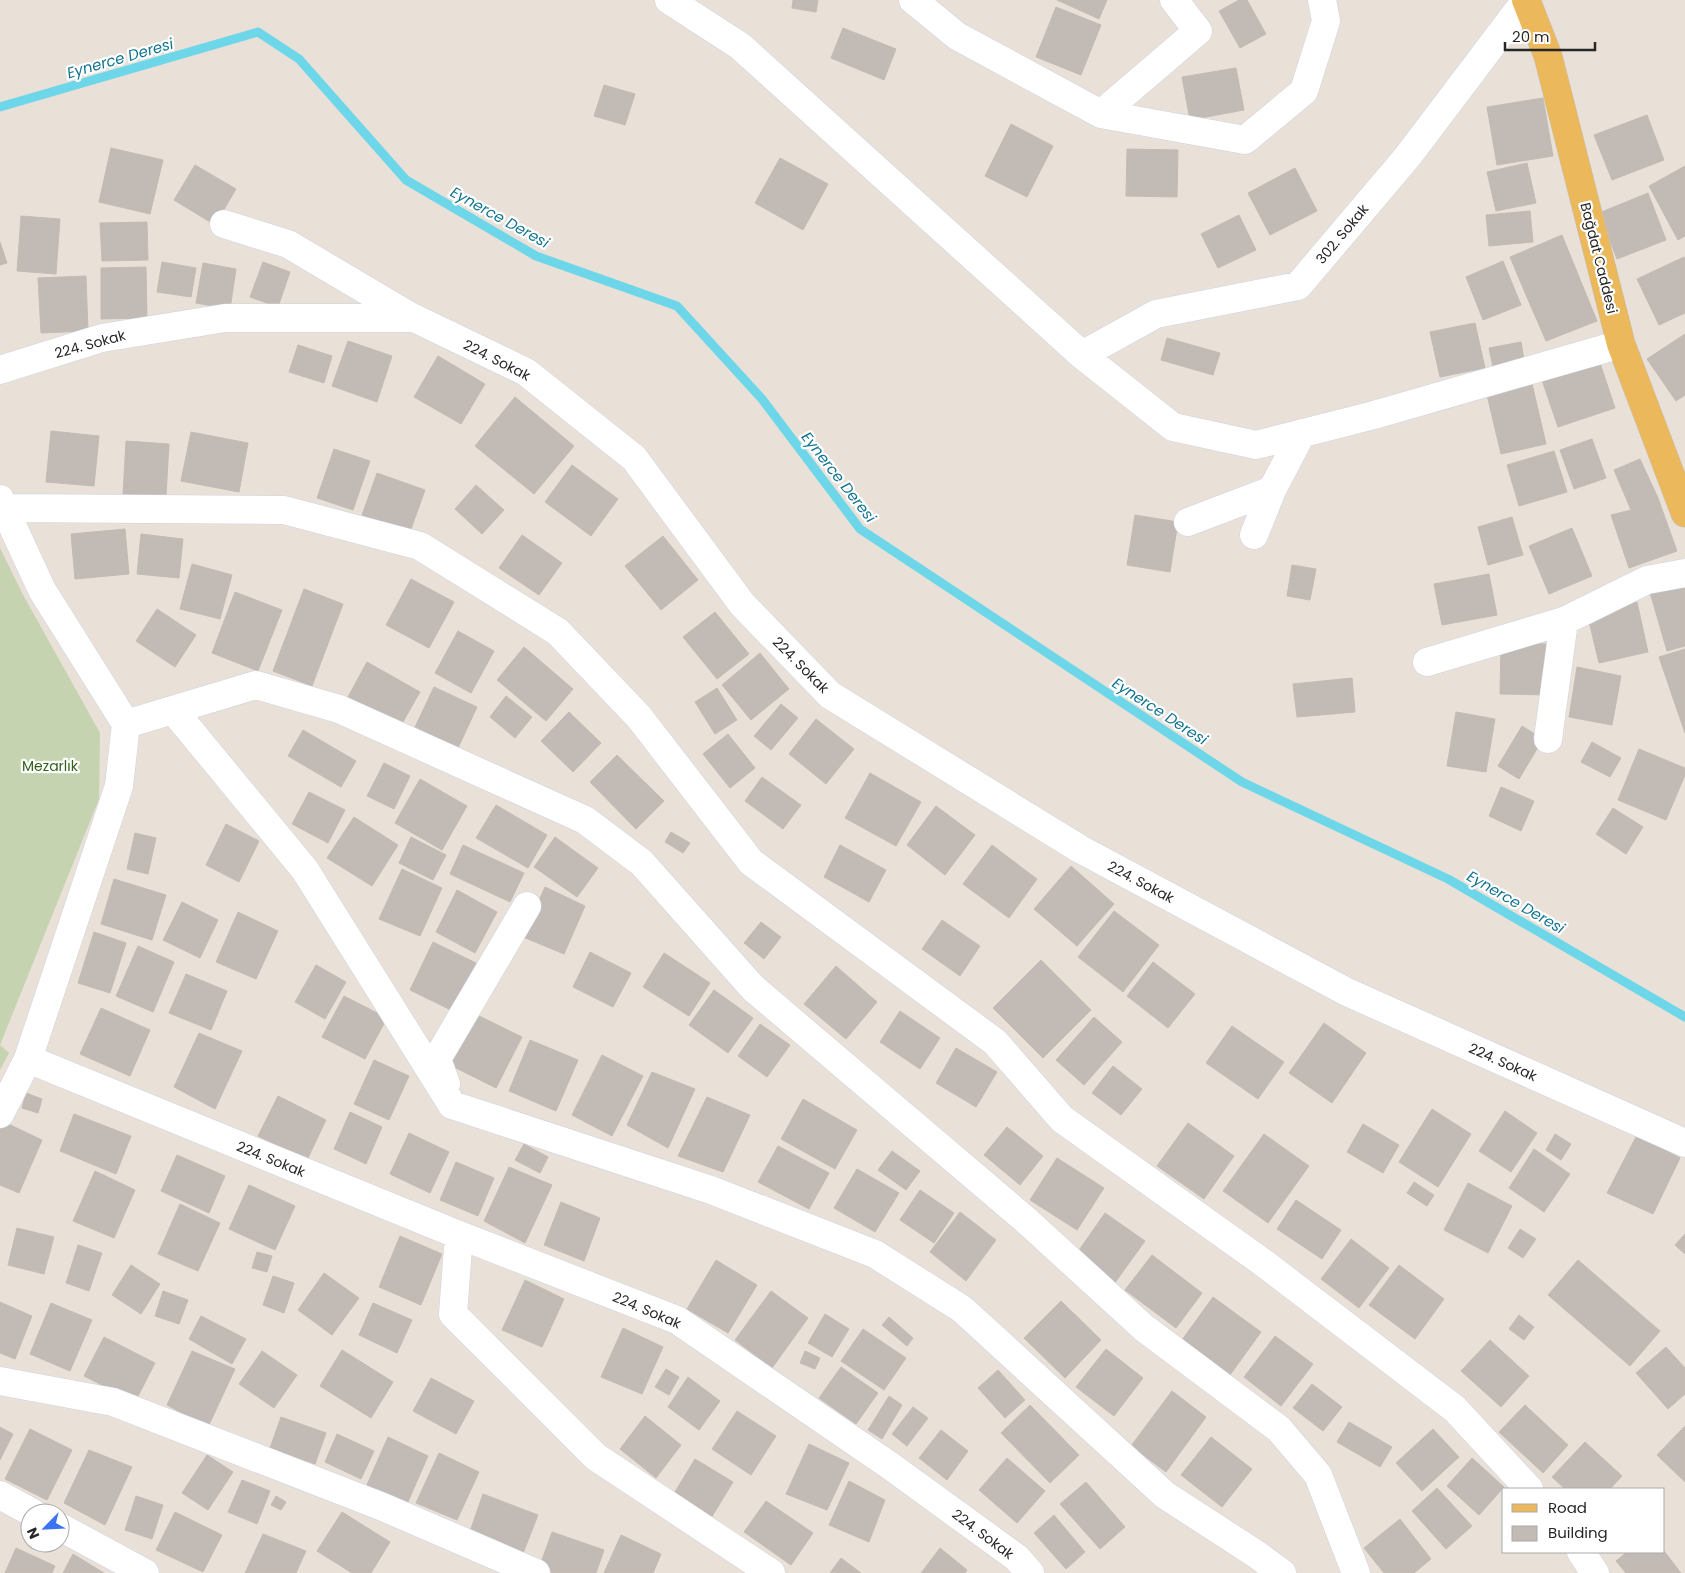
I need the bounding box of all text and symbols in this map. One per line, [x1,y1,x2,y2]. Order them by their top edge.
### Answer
scale bar [1505,20,1595,52]
text: 20 m [1512,26,1550,47]
water label: Eynerce Deresi [64,33,176,83]
water label: Eynerce Deresi [447,181,553,253]
street label: 302. Sokak [1311,199,1374,268]
street label: Bağdat Caddesi [1576,200,1622,316]
street label: 224. Sokak [52,325,128,363]
street label: 224. Sokak [460,335,535,386]
water label: Eynerce Deresi [797,427,881,527]
street label: 224. Sokak [768,632,834,698]
water label: Eynerce Deresi [1108,672,1212,750]
park label: Mezarlık [22,756,79,776]
street label: 224. Sokak [1104,856,1178,908]
water label: Eynerce Deresi [1463,865,1569,939]
street label: 224. Sokak [1466,1038,1541,1086]
street label: 224. Sokak [234,1136,309,1182]
street label: 224. Sokak [610,1287,685,1334]
legend [1502,1488,1665,1553]
text: Road [1548,1497,1587,1518]
north arrow [20,1503,70,1553]
street label: 224. Sokak [948,1504,1019,1564]
text: Building [1548,1522,1608,1543]
text: N [22,1524,44,1542]

